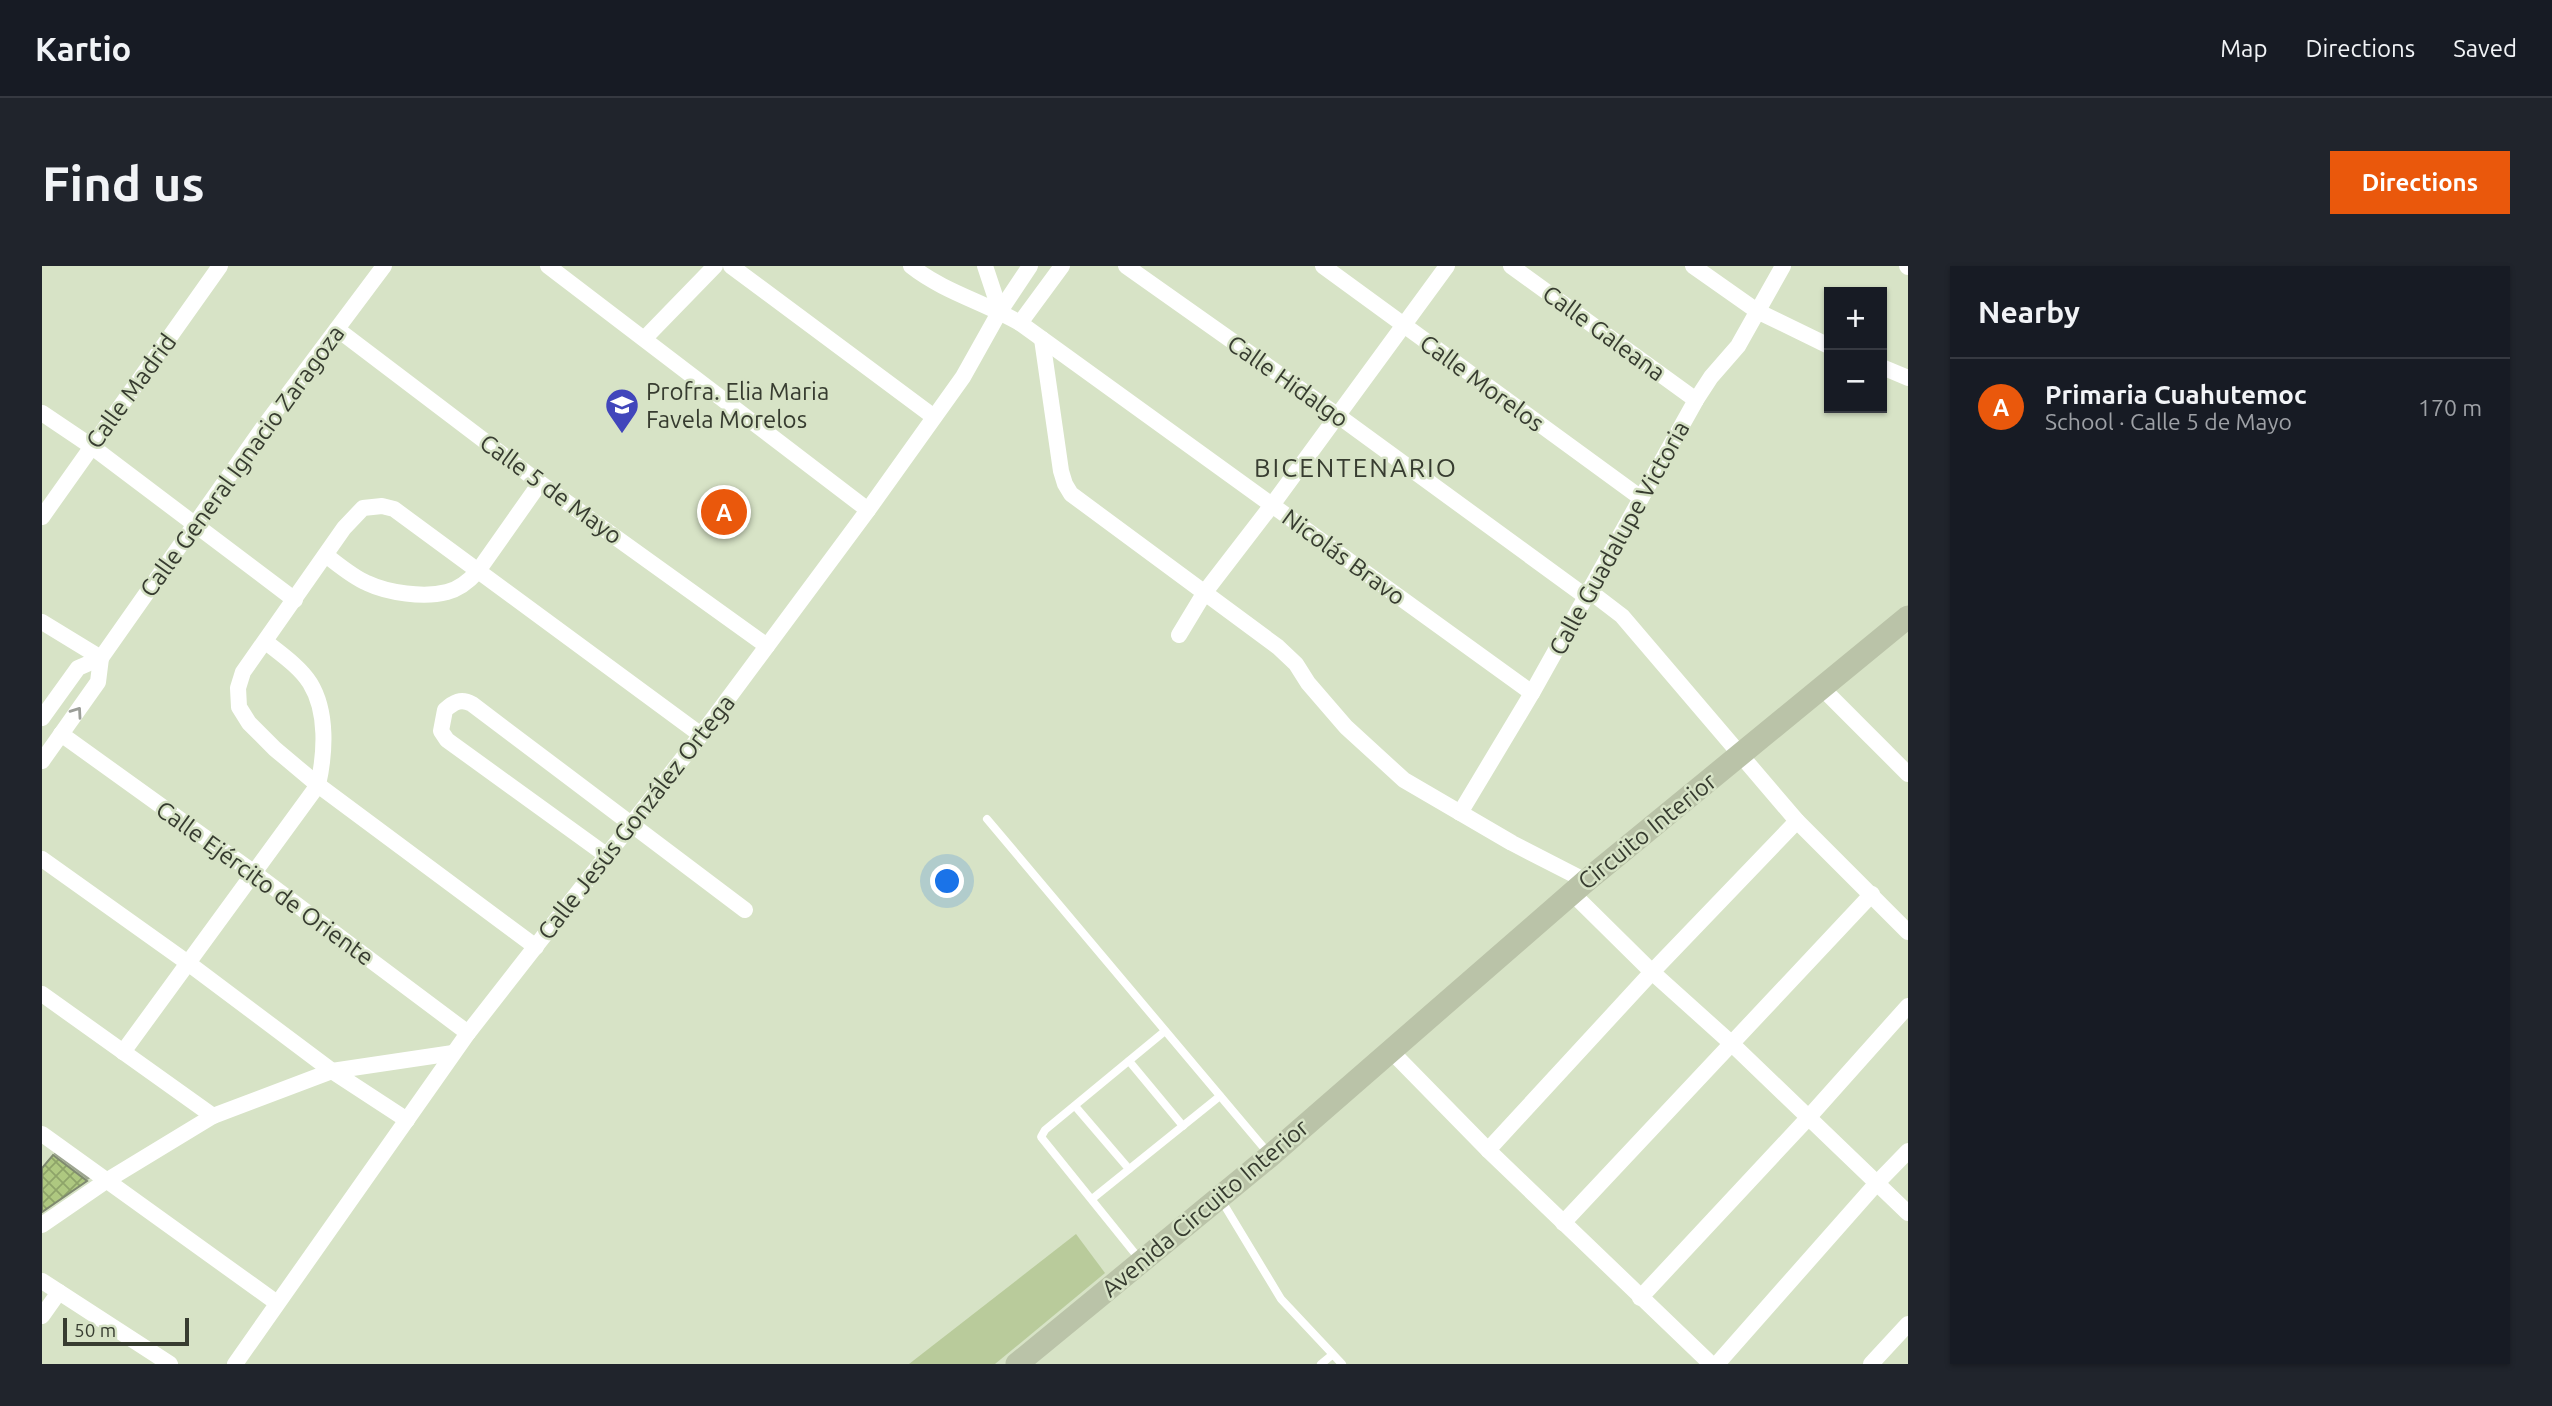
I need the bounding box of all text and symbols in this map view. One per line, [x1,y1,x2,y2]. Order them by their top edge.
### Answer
text: Kartio [35,30,131,67]
text: Map [2220,35,2267,62]
text: Directions [2305,35,2415,62]
text: Saved [2453,35,2517,62]
button: Directions [2330,151,2510,214]
text: Find us [42,155,205,210]
street label: Calle Galeana [1538,280,1670,386]
map controls [1824,287,1887,413]
button: + [1824,287,1887,350]
text: Nearby [1978,295,2080,329]
street label: Calle General Ignacio Zaragoza [135,320,349,602]
street label: Calle Madrid [81,329,181,453]
street label: Calle Hidalgo [1222,329,1354,433]
street label: Calle Morelos [1415,329,1549,437]
button: − [1824,350,1887,413]
place label: Profra. Elia Maria Favela Morelos [646,378,829,433]
text: Primaria Cuahutemoc [2045,380,2307,409]
school or university icon: Profra. Elia Maria Favela Morelos [603,386,641,435]
text: A [1993,395,2009,420]
text: 170 m [2418,395,2482,420]
text: School · Calle 5 de Mayo [2045,409,2292,434]
street label: Calle Guadalupe Victoria [1543,416,1695,660]
street label: Calle 5 de Mayo [475,428,627,550]
district label: BICENTENARIO [1254,453,1458,482]
pin: A [701,486,747,538]
street label: Nicolás Bravo [1277,503,1411,611]
street label: Calle Jesús González Ortega [532,689,740,945]
one-way arrow [69,707,81,720]
street label: Circuito Interior [1573,767,1721,895]
street label: Calle Ejército de Oriente [151,795,379,971]
your location [930,864,964,898]
street label: Avenida Circuito Interior [1096,1114,1314,1302]
scale bar [63,1315,189,1347]
text: 50 m [74,1319,116,1341]

